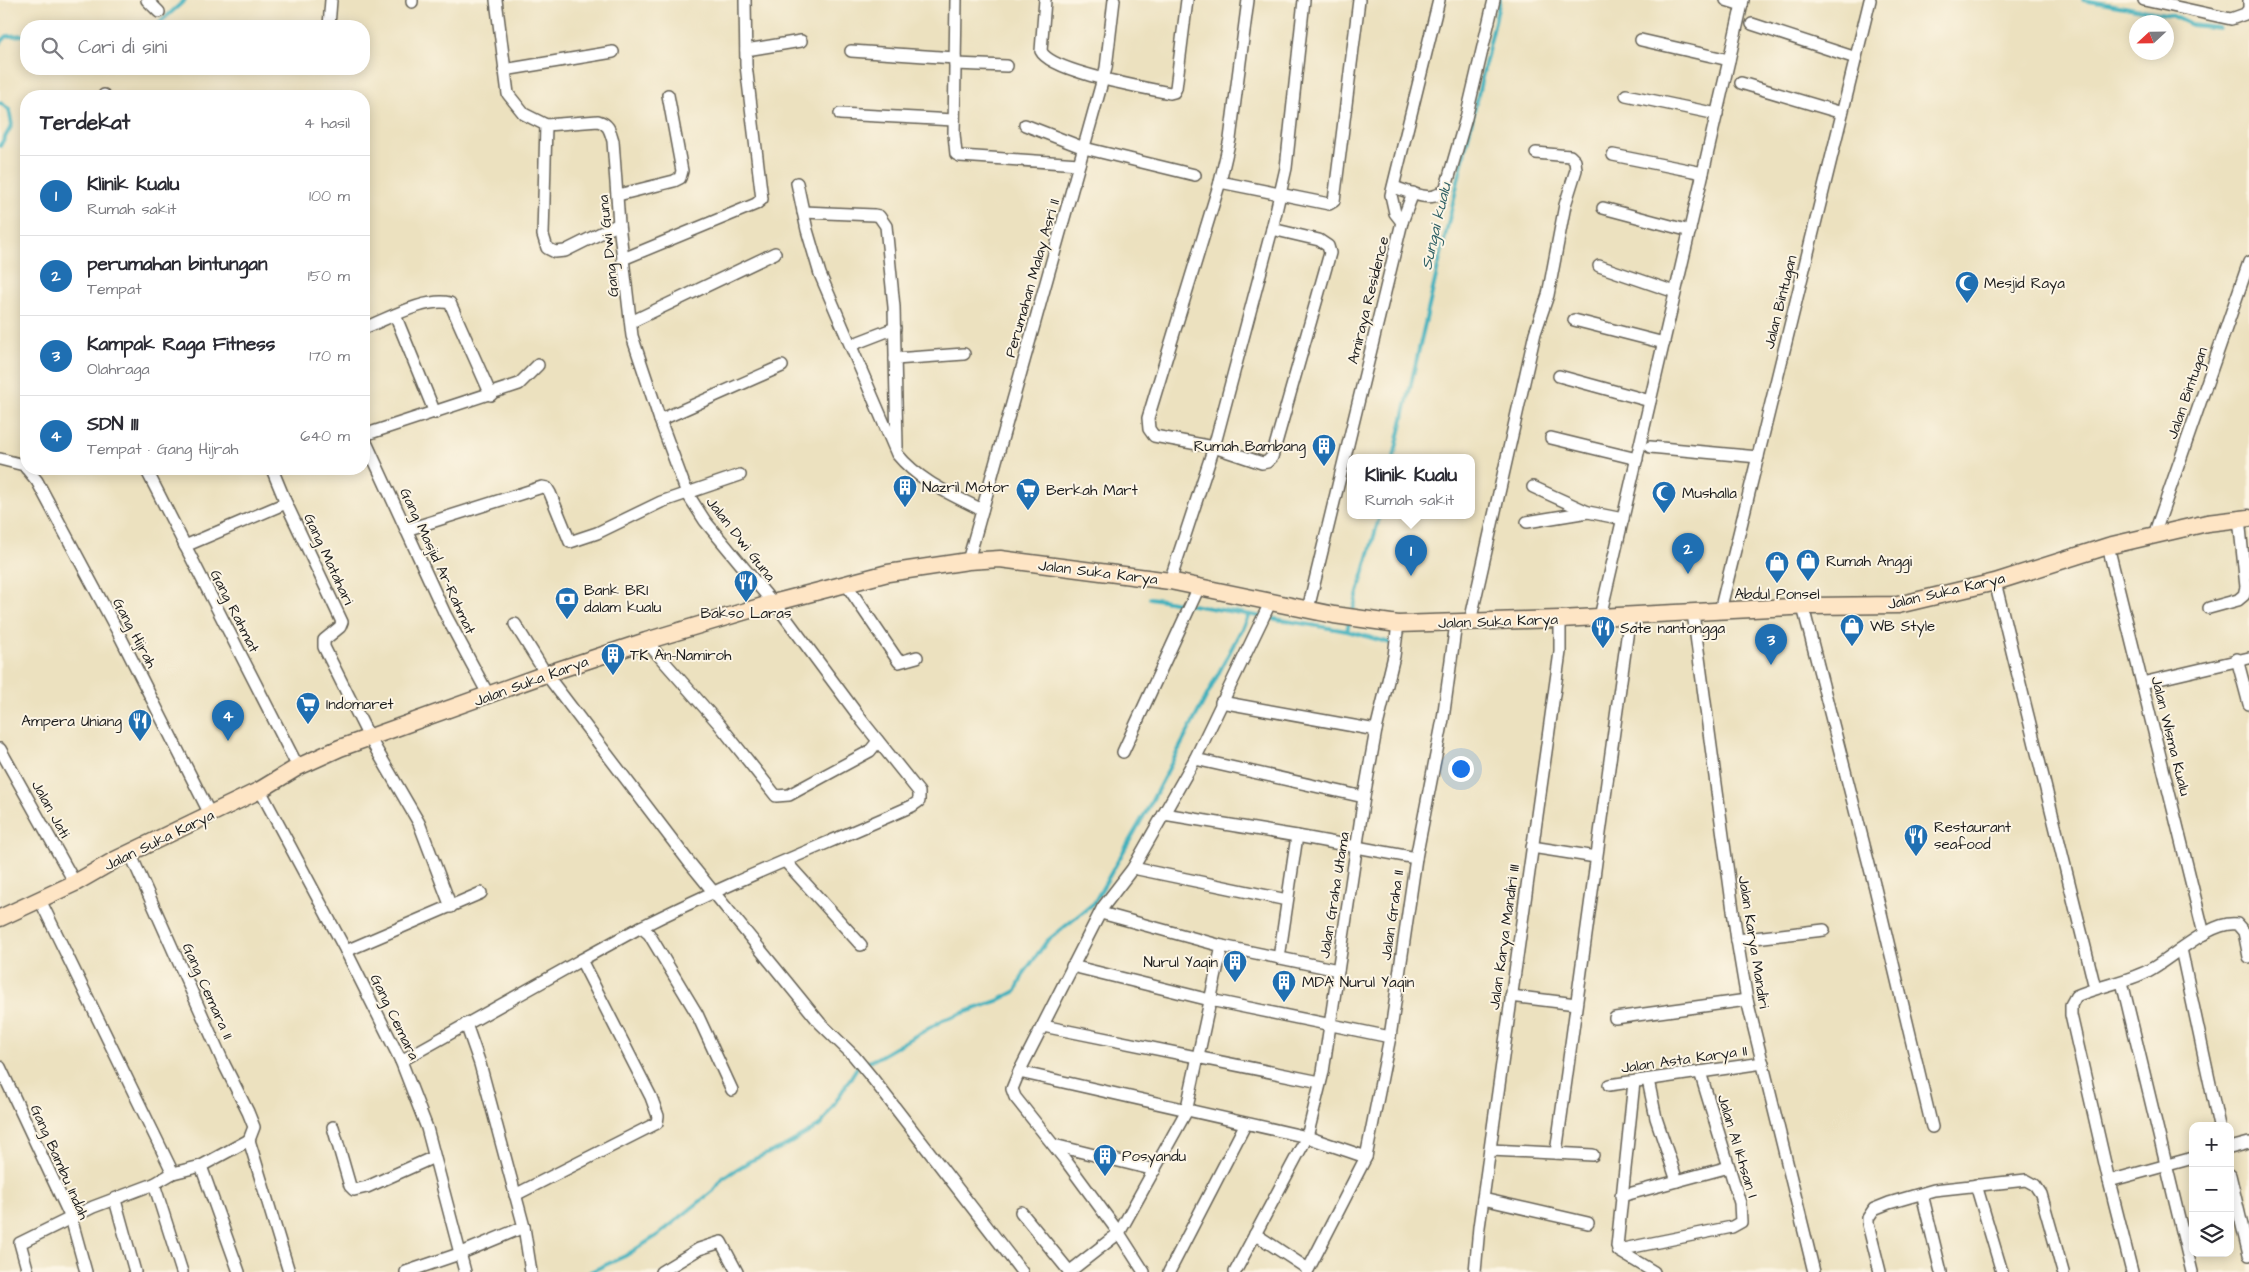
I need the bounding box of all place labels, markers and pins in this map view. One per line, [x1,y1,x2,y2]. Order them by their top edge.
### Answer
mosque icon: Mesjid Raya [1954,270,1980,304]
place label: Mesjid Raya [1984,273,2065,295]
building icon: Rumah Bambang [1311,433,1337,467]
place label: Rumah Bambang [1194,436,1306,458]
building icon: Nazril Motor [892,474,918,508]
place label: Nazril Motor [922,477,1009,498]
supermarket icon: Berkah Mart [1015,477,1041,511]
place label: Berkah Mart [1046,480,1138,501]
mosque icon: Mushalla [1651,480,1677,514]
place label: Mushalla [1682,483,1737,504]
pin: 2 [1672,533,1704,574]
pin: 1 [1395,535,1427,576]
shop icon: Rumah Anggi [1795,548,1821,582]
shop icon: Abdul Ponsel [1764,550,1790,584]
place label: Rumah Anggi [1826,551,1913,573]
restaurant icon: Bakso Laras [733,569,759,603]
place label: Bank BRI dalam kualu [584,580,662,618]
place label: Abdul Ponsel [1734,584,1820,605]
bank icon: Bank BRI dalam kualu [554,586,580,620]
place label: Bakso Laras [701,603,792,624]
shop icon: WB Style [1839,613,1865,647]
restaurant icon: Sate nantongga [1590,615,1616,649]
place label: WB Style [1870,616,1935,638]
place label: Sate nantongga [1620,618,1726,640]
pin: 3 [1755,624,1787,665]
building icon: TK An-Namiroh [600,642,626,676]
place label: TK An-Namiroh [630,645,732,666]
supermarket icon: Indomaret [295,691,321,725]
place label: Indomaret [326,694,394,715]
pin: 4 [212,700,244,741]
restaurant icon: Ampera Uniang [127,708,153,742]
place label: Ampera Uniang [21,711,122,733]
place label: Restaurant seafood [1934,817,2011,855]
restaurant icon: Restaurant seafood [1903,823,1929,857]
building icon: Nurul Yaqin [1222,949,1248,983]
place label: Nurul Yaqin [1144,952,1218,973]
building icon: MDA Nurul Yaqin [1271,969,1297,1003]
place label: MDA Nurul Yaqin [1302,972,1415,993]
building icon: Posyandu [1092,1143,1118,1177]
place label: Posyandu [1122,1146,1187,1168]

